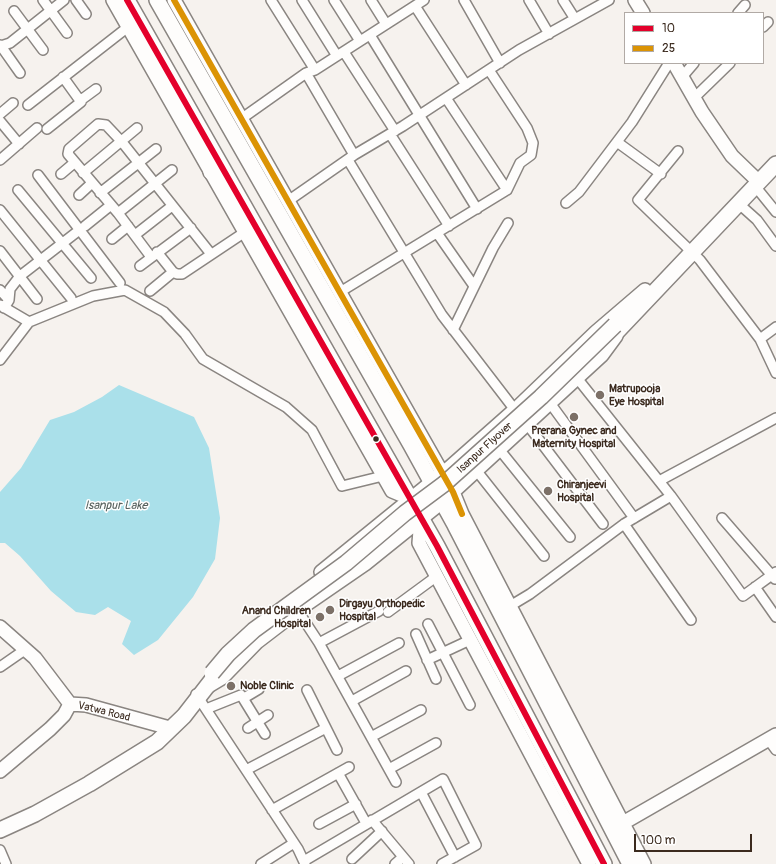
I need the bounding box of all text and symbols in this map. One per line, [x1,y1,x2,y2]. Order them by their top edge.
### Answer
legend [624,12,764,64]
text: 10 [662,21,675,36]
text: 25 [662,41,675,56]
place label: Matrupooja Eye Hospital [609,382,664,408]
marker: Matrupooja Eye Hospital [594,389,606,401]
marker: Prerana Gynec and Maternity Hospital [568,411,580,423]
street label: Isanpur Flyover [454,420,516,476]
place label: Prerana Gynec and Maternity Hospital [531,424,617,450]
unlabelled marker [371,434,381,444]
place label: Chiranjeevi Hospital [557,478,606,504]
marker: Chiranjeevi Hospital [542,485,554,497]
water label: Isanpur Lake [85,499,147,513]
place label: Dirgayu Orthopedic Hospital [339,597,425,623]
place label: Anand Children Hospital [242,604,311,630]
marker: Dirgayu Orthopedic Hospital [324,604,336,616]
marker: Anand Children Hospital [314,611,326,623]
place label: Noble Clinic [240,679,294,693]
marker: Noble Clinic [225,680,237,692]
street label: Vatwa Road [76,699,132,725]
scale bar [636,826,754,852]
text: 100 m [641,833,675,848]

